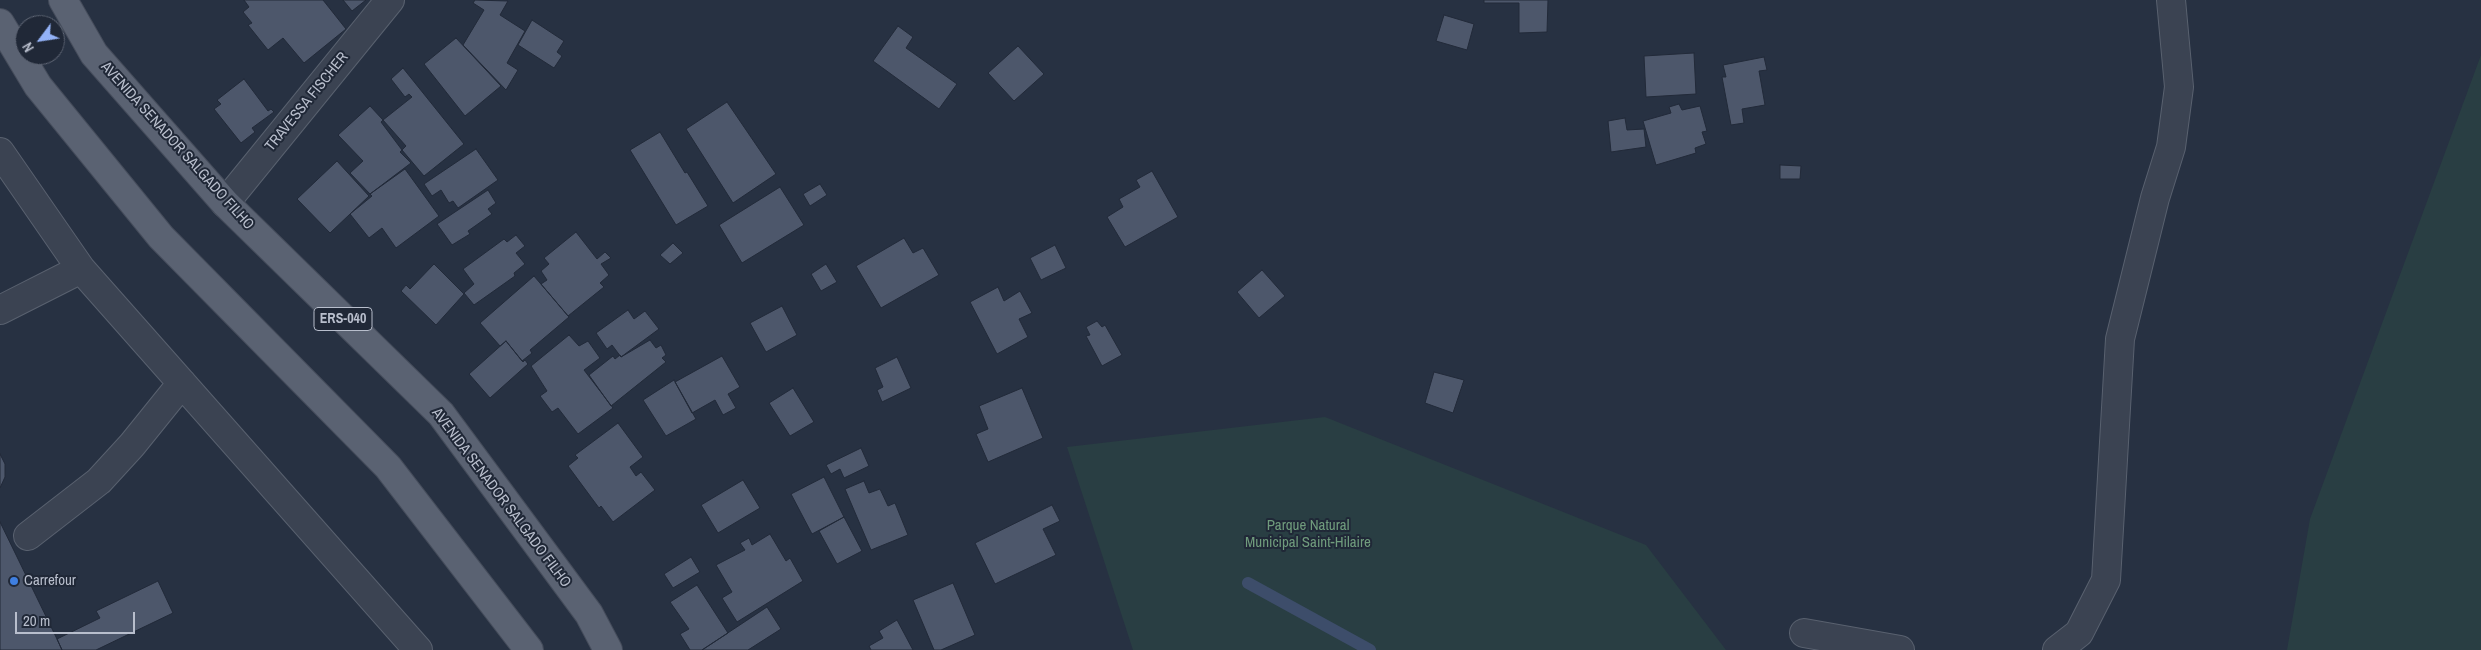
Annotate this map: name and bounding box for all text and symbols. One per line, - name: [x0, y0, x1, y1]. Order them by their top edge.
- north arrow: [15, 15, 65, 65]
- text: N: [18, 39, 38, 55]
- street label: TRAVESSA FISCHER: [262, 49, 352, 155]
- street label: AVENIDA SENADOR SALGADO FILHO: [97, 58, 257, 234]
- road number: ERS-040: [314, 308, 372, 330]
- street label: AVENIDA SENADOR SALGADO FILHO: [428, 405, 574, 591]
- park label: Parque Natural Municipal Saint-Hilaire: [1245, 517, 1371, 552]
- place label: Carrefour: [24, 572, 76, 590]
- marker: Carrefour: [8, 575, 20, 587]
- scale bar: [18, 602, 138, 634]
- text: 20 m: [23, 610, 50, 631]

